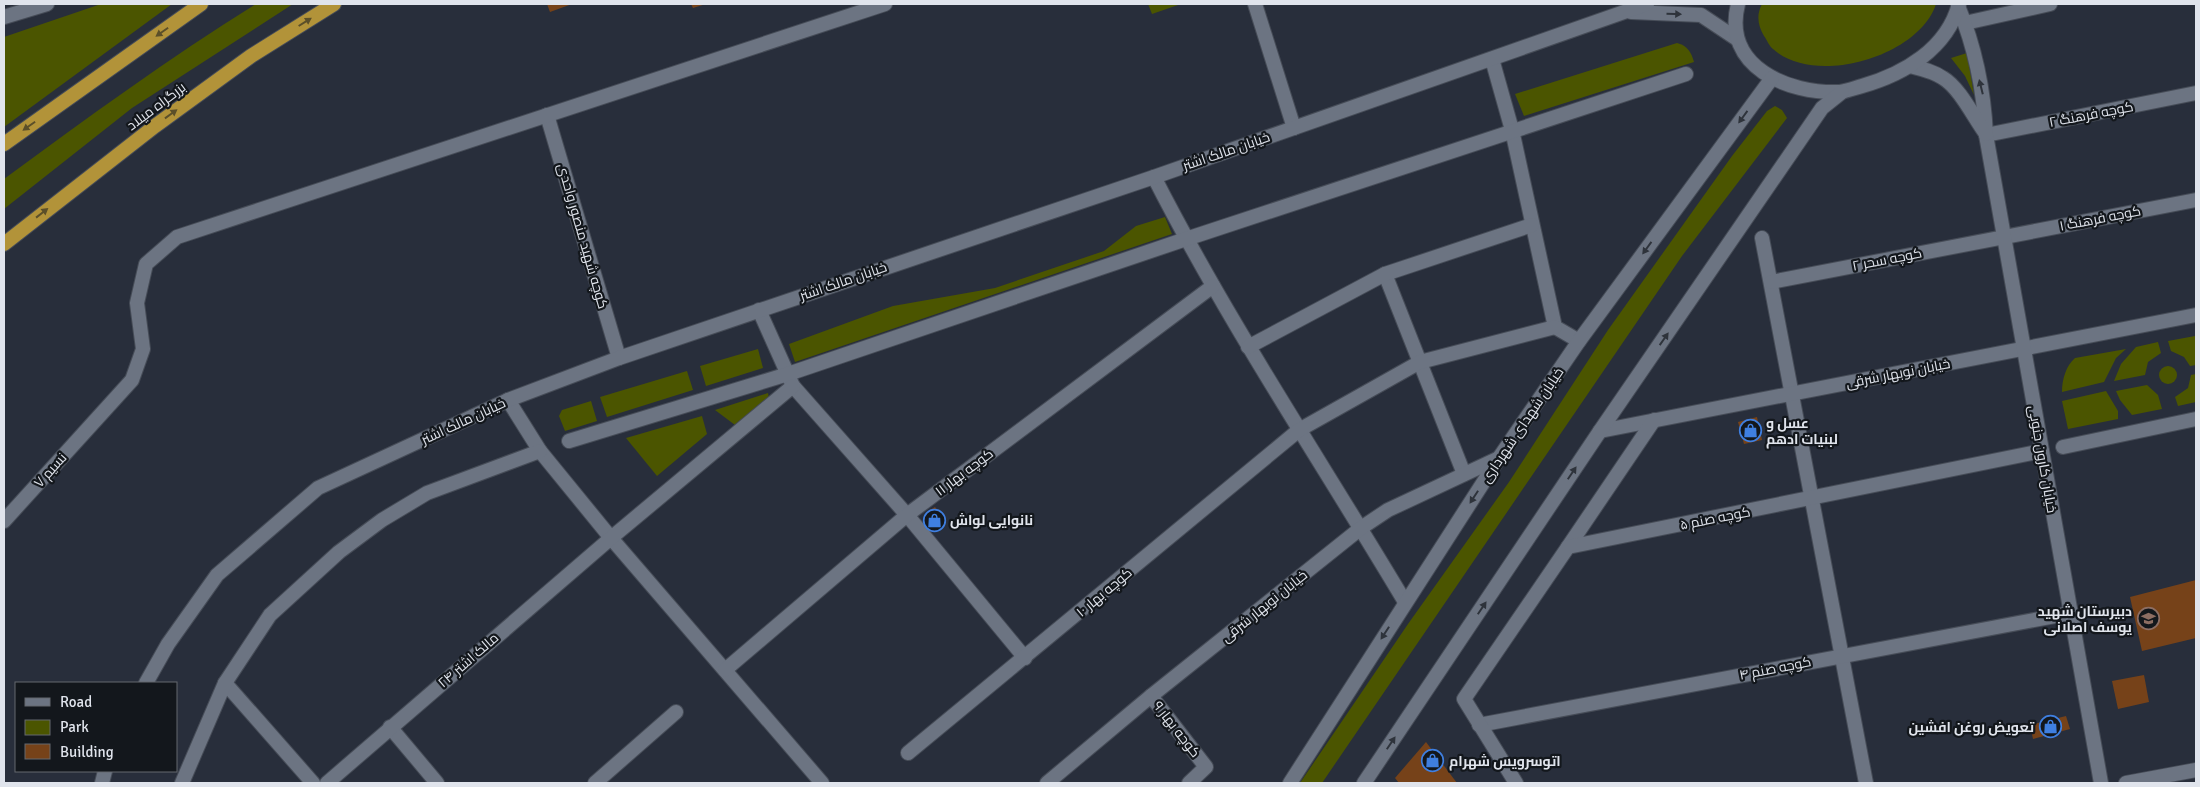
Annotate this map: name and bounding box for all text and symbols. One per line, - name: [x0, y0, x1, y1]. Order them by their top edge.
- one-way arrow: [1666, 10, 1682, 18]
- one-way arrow: [298, 18, 311, 27]
- one-way arrow: [155, 27, 169, 37]
- street label: بزرگراه میلاد: [123, 79, 189, 134]
- one-way arrow: [1977, 79, 1985, 94]
- street label: کوچه فرهنگ ۲: [2047, 98, 2135, 132]
- one-way arrow: [164, 109, 177, 120]
- one-way arrow: [1738, 110, 1748, 124]
- one-way arrow: [22, 121, 36, 131]
- street label: خیابان مالک اشتر: [1179, 129, 1272, 175]
- street label: کوچه شهید منصور واحدی: [553, 162, 611, 311]
- street label: کوچه فرهنگ ۱: [2058, 202, 2142, 236]
- one-way arrow: [35, 208, 48, 219]
- one-way arrow: [1642, 241, 1652, 255]
- street label: کوچه سحر ۲: [1851, 244, 1924, 276]
- street label: خیابان مالک اشتر: [796, 259, 889, 305]
- one-way arrow: [1659, 332, 1669, 345]
- street label: خیابان نوبهار شرقی: [1845, 355, 1952, 392]
- street label: خیابان شهدای شهرداری: [1477, 364, 1567, 486]
- street label: خیابان مالک اشتر: [417, 394, 508, 449]
- street label: خیابان کارون جنوبی: [2025, 404, 2060, 514]
- place label: عسل و لبنیات ادهم: [1766, 415, 1838, 449]
- shop icon: عسل و لبنیات ادهم: [1738, 419, 1762, 443]
- street label: کوچه بهار ۱۱: [932, 445, 997, 501]
- street label: نسیم ۷: [30, 449, 71, 492]
- one-way arrow: [1567, 466, 1577, 480]
- one-way arrow: [1469, 490, 1479, 503]
- street label: کوچه صنم ۵: [1678, 503, 1752, 535]
- shop icon: نانوایی لواش: [922, 508, 946, 532]
- place label: نانوایی لواش: [950, 512, 1033, 529]
- street label: کوچه بهار ۱۰: [1073, 564, 1136, 621]
- street label: خیابان نوبهار شرقی: [1218, 567, 1311, 646]
- one-way arrow: [1477, 601, 1487, 615]
- place label: دبیرستان شهید یوسف اصلانی: [2038, 603, 2132, 636]
- school or university icon: دبیرستان شهید یوسف اصلانی: [2136, 607, 2160, 631]
- one-way arrow: [1381, 626, 1390, 640]
- street label: مالک اشتر ۲۴: [434, 629, 502, 691]
- street label: کوچه صنم ۴: [1738, 653, 1813, 685]
- legend: [15, 682, 178, 772]
- text: Road: [60, 693, 92, 711]
- street label: کوچه بهار ۹: [1149, 698, 1204, 762]
- shop icon: تعویض روغن افشین: [2038, 715, 2062, 739]
- text: Park: [60, 718, 89, 736]
- place label: تعویض روغن افشین: [1908, 719, 2035, 736]
- one-way arrow: [1386, 736, 1396, 750]
- text: Building: [60, 743, 114, 761]
- shop icon: اتوسرویس شهرام: [1421, 749, 1445, 773]
- place label: اتوسرویس شهرام: [1449, 753, 1561, 771]

